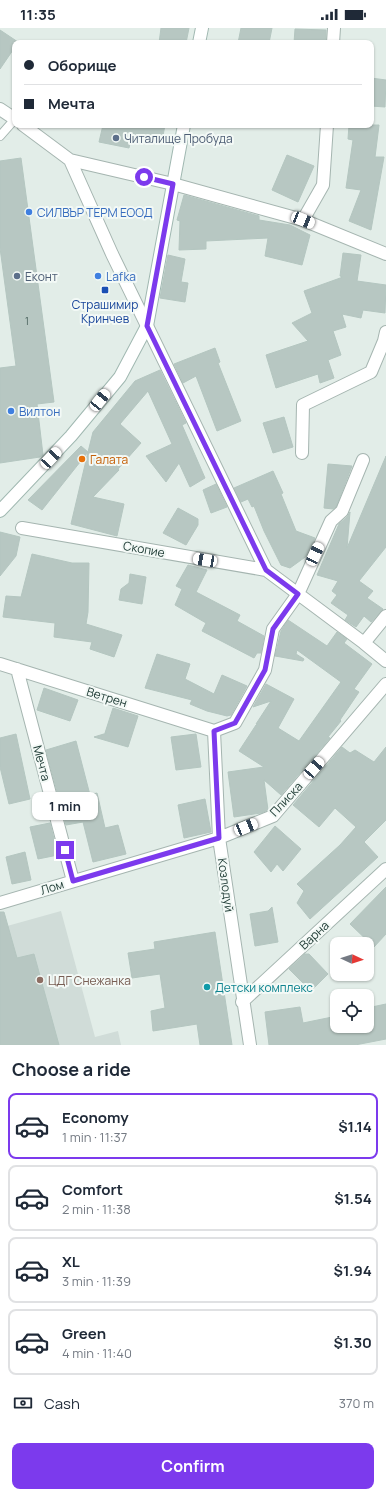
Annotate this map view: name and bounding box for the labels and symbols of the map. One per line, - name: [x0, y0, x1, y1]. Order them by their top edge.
- place label: Читалище Пробуда: [124, 130, 233, 147]
- marker: Читалище Пробуда: [111, 133, 121, 143]
- route start: [135, 168, 153, 186]
- place label: СИЛВЪР ТЕРМ ЕООД: [37, 204, 153, 221]
- marker: СИЛВЪР ТЕРМ ЕООД: [24, 207, 34, 217]
- car: [290, 210, 316, 230]
- place label: Еконт: [25, 268, 58, 285]
- place label: Lafka: [106, 268, 136, 285]
- marker: Еконт: [12, 271, 22, 281]
- marker: Lafka: [93, 271, 103, 281]
- marker: Страшимир Кринчев: [100, 285, 110, 295]
- place label: Страшимир Кринчев: [72, 296, 138, 327]
- house number: 1: [25, 314, 29, 328]
- car: [88, 387, 112, 413]
- place label: Вилтон: [19, 403, 60, 420]
- marker: Вилтон: [6, 406, 16, 416]
- car: [38, 445, 64, 471]
- place label: Галата: [90, 451, 128, 468]
- marker: Галата: [77, 454, 87, 464]
- street label: Скопие: [122, 537, 166, 561]
- car: [304, 541, 326, 567]
- car: [192, 552, 218, 568]
- street label: Ветрен: [85, 683, 129, 711]
- street label: Мечта: [29, 743, 55, 783]
- car: [302, 755, 326, 781]
- street label: Плиска: [266, 778, 306, 820]
- callout: 1 min: [32, 792, 98, 820]
- car: [233, 817, 259, 837]
- route end: [56, 841, 74, 859]
- street label: Козлодуй: [214, 857, 238, 913]
- street label: Лом: [38, 875, 66, 899]
- street label: Варна: [295, 917, 333, 953]
- north arrow: [330, 937, 374, 981]
- place label: ЦДГ Снежанка: [48, 972, 131, 989]
- marker: ЦДГ Снежанка: [35, 975, 45, 985]
- place label: Детски комплекс: [215, 979, 313, 996]
- marker: Детски комплекс: [202, 982, 212, 992]

